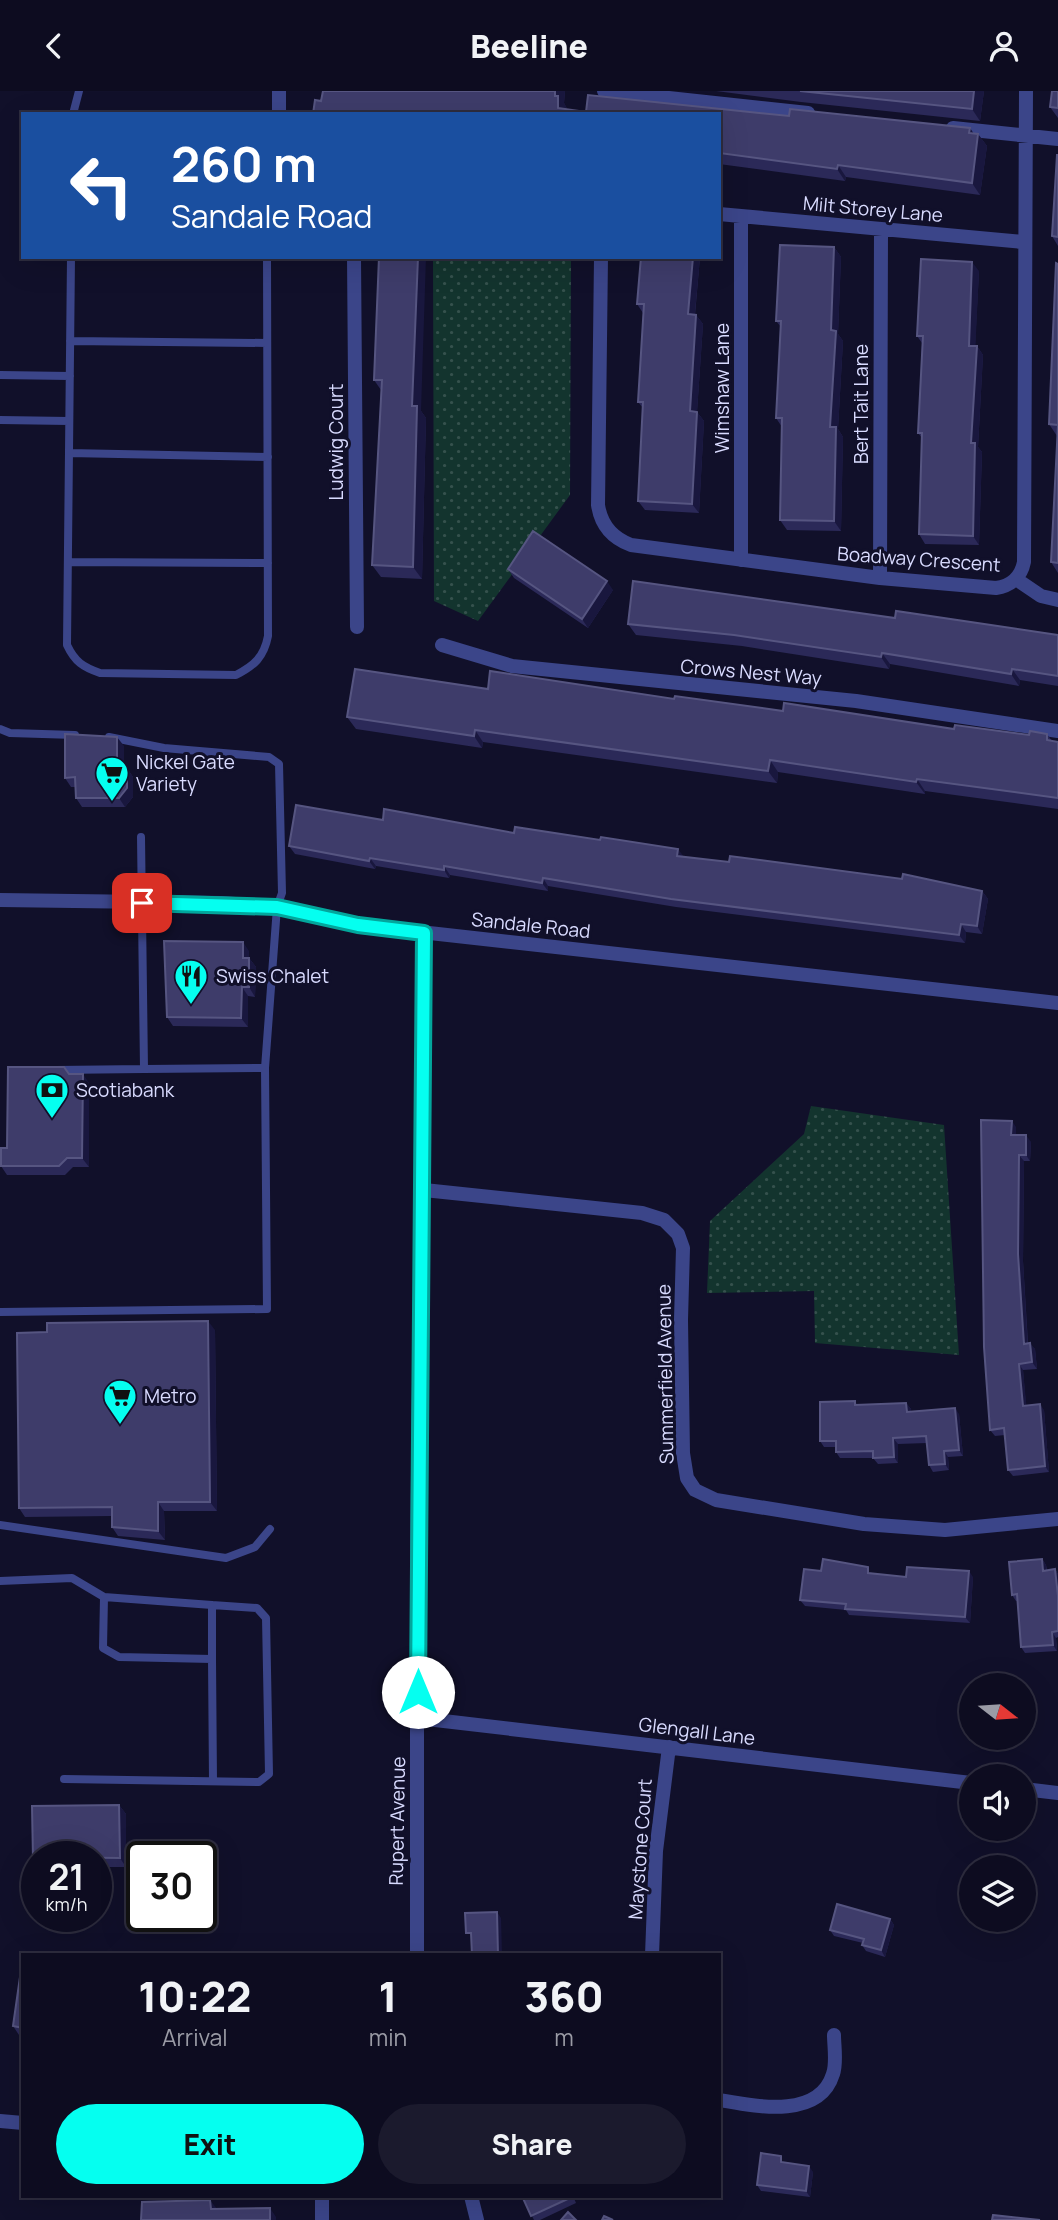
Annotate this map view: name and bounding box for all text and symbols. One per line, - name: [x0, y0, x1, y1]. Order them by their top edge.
- text: Beeline: [470, 24, 588, 68]
- icon: back: [35, 27, 73, 65]
- icon: person: [985, 27, 1023, 65]
- text: 260 m: [171, 130, 317, 197]
- icon: left: [56, 140, 147, 231]
- street label: Milt Storey Lane: [802, 190, 944, 228]
- text: Sandale Road: [171, 194, 373, 238]
- street label: Wimshaw Lane: [709, 323, 735, 453]
- street label: Bert Tait Lane: [848, 344, 874, 464]
- street label: Ludwig Court: [323, 384, 349, 500]
- street label: Boadway Crescent: [836, 540, 1002, 578]
- street label: Crows Nest Way: [679, 653, 823, 691]
- place label: Nickel Gate Variety: [136, 749, 235, 797]
- supermarket icon: Nickel Gate Variety: [93, 754, 131, 803]
- pin: [112, 873, 172, 933]
- icon: arrive: [123, 884, 161, 922]
- street label: Sandale Road: [470, 906, 592, 944]
- restaurant icon: Swiss Chalet: [172, 957, 210, 1006]
- place label: Swiss Chalet: [216, 963, 329, 989]
- bank icon: Scotiabank: [33, 1071, 71, 1120]
- place label: Scotiabank: [76, 1077, 175, 1103]
- street label: Summerfield Avenue: [650, 1284, 680, 1464]
- supermarket icon: Metro: [101, 1377, 139, 1426]
- place label: Metro: [144, 1383, 197, 1409]
- position arrow: [381, 1655, 455, 1729]
- north arrow: [959, 1673, 1036, 1750]
- map controls: [959, 1673, 1036, 1932]
- street label: Glengall Lane: [637, 1711, 757, 1751]
- street label: Rupert Avenue: [383, 1756, 411, 1886]
- button: sound: [959, 1764, 1036, 1841]
- street label: Maystone Court: [622, 1778, 658, 1920]
- speed limit sign: 30: [126, 1841, 217, 1932]
- text: 21: [48, 1853, 85, 1901]
- button: layers: [959, 1855, 1036, 1932]
- text: km/h: [46, 1892, 87, 1916]
- text: 10:22: [138, 1967, 251, 2025]
- text: 1: [378, 1967, 397, 2025]
- text: 360: [524, 1967, 604, 2025]
- text: Arrival: [162, 2021, 228, 2053]
- text: min: [369, 2021, 407, 2053]
- text: m: [554, 2021, 574, 2053]
- button: Exit: [56, 2104, 364, 2184]
- button: Share: [378, 2104, 686, 2184]

